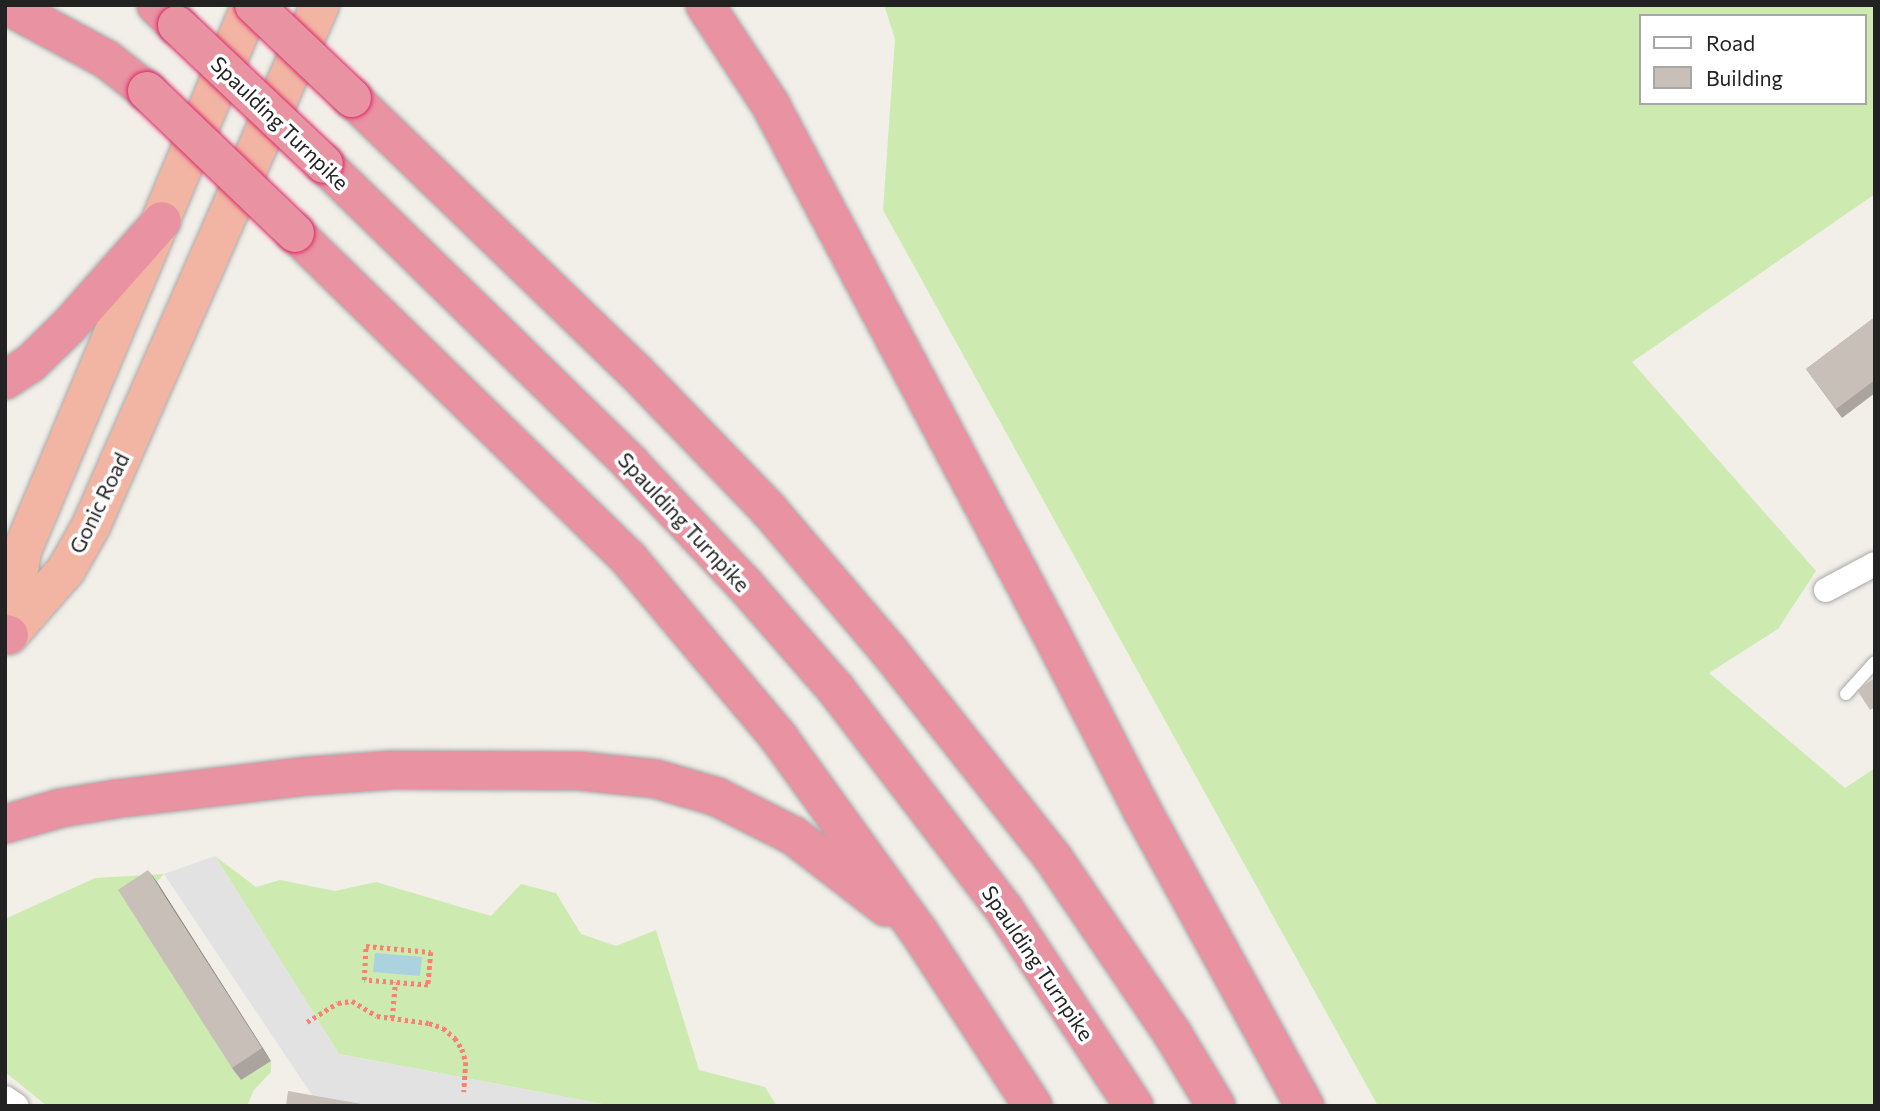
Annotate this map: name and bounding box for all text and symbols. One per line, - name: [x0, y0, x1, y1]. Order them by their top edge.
- legend: [1638, 14, 1866, 105]
- text: Road: [1706, 30, 1755, 55]
- street label: Spaulding Turnpike: [206, 51, 354, 195]
- text: Building: [1706, 65, 1783, 90]
- street label: Spaulding Turnpike: [613, 447, 755, 597]
- street label: Gonic Road: [64, 449, 134, 557]
- street label: Spaulding Turnpike: [977, 881, 1099, 1045]

